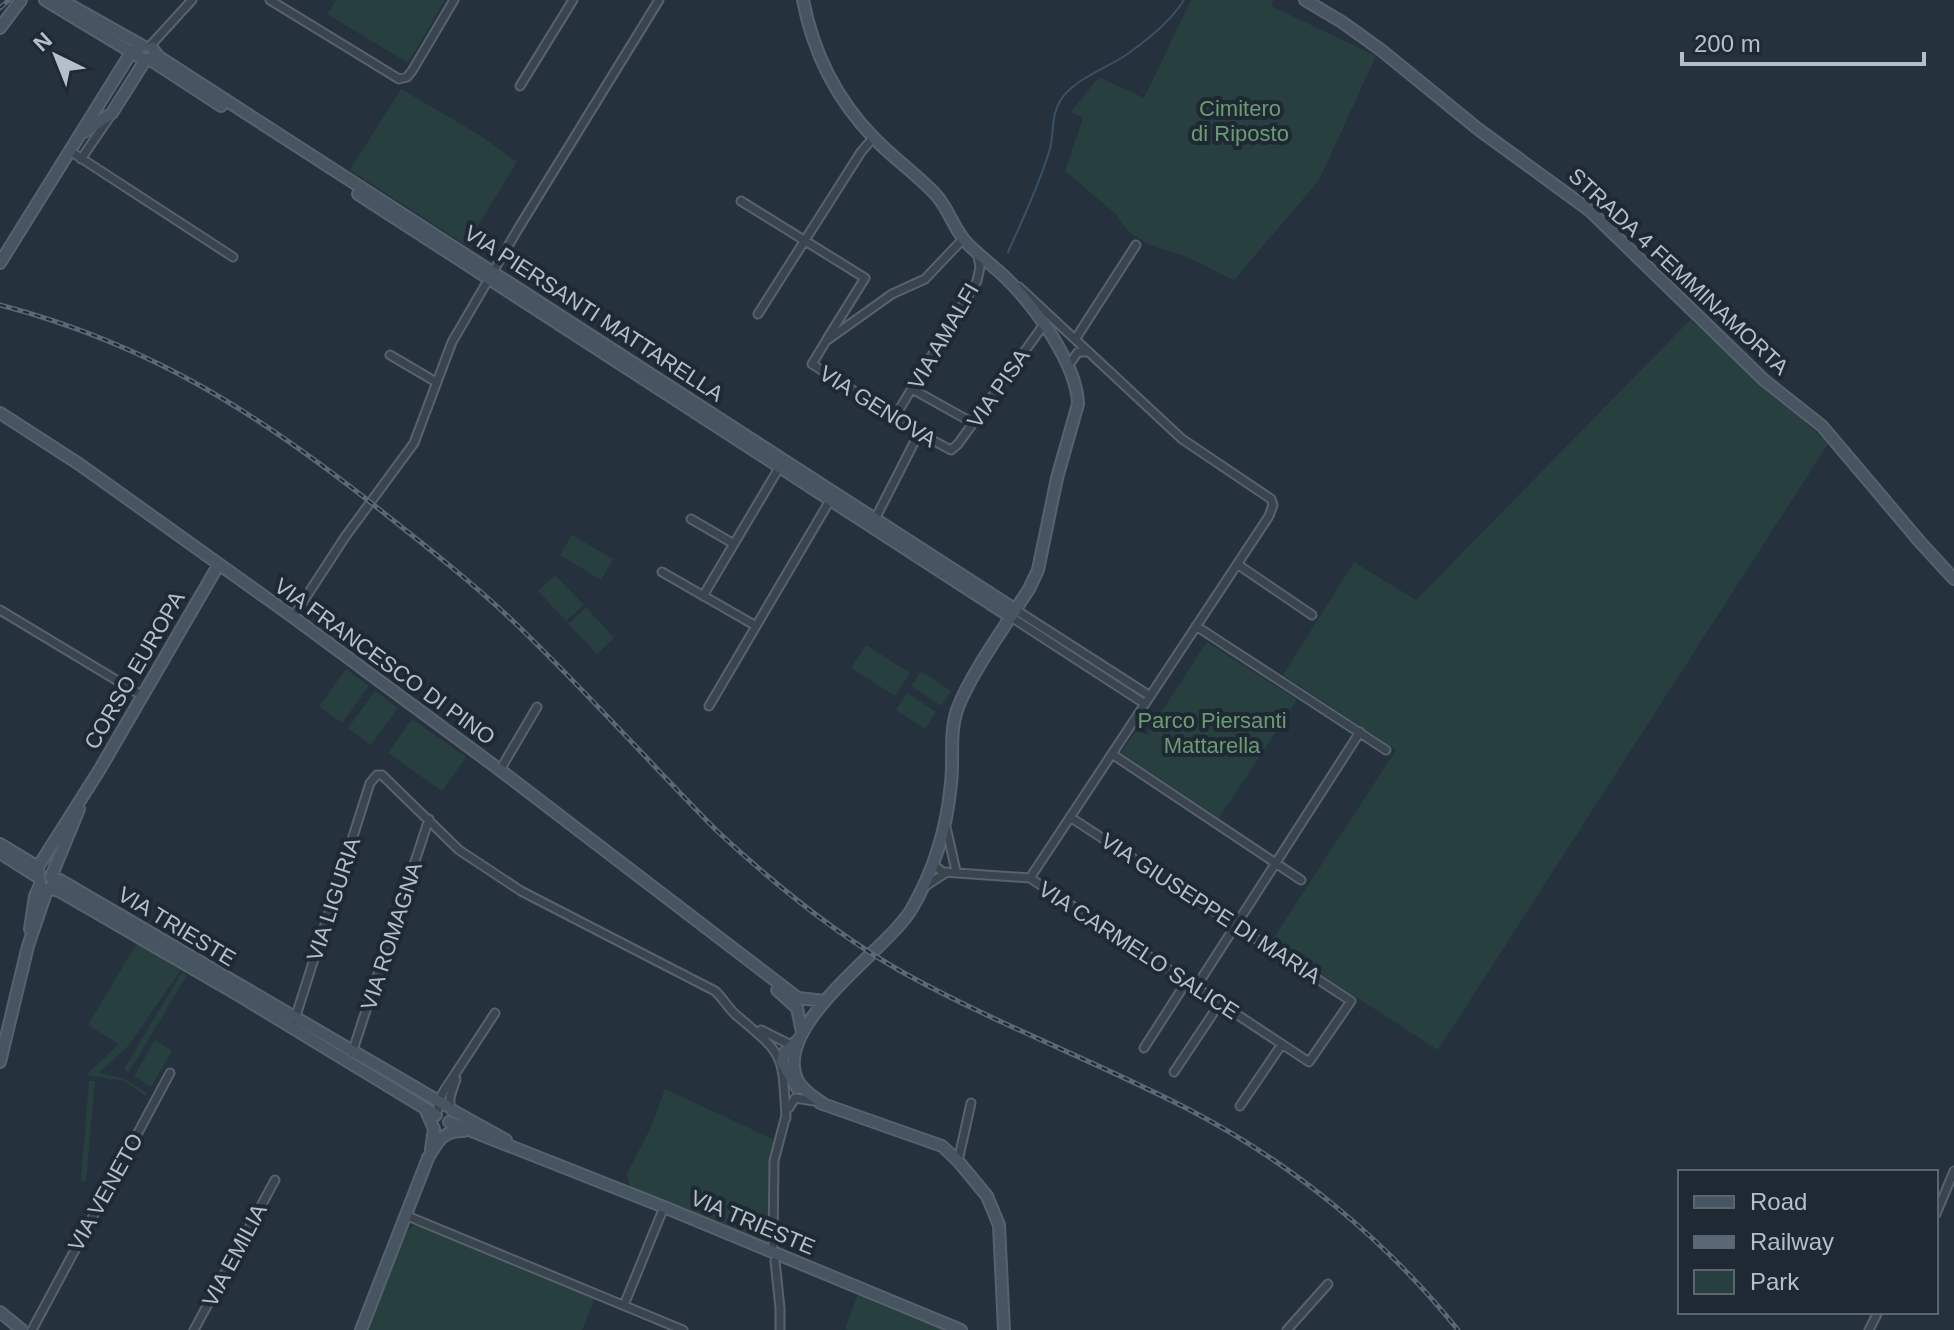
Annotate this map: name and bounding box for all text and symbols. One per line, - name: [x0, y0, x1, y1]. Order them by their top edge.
- north arrow: [16, 16, 96, 96]
- scale bar: [1682, 16, 1924, 66]
- text: N: [28, 27, 57, 56]
- text: 200 m: [1694, 30, 1761, 57]
- park label: Cimitero di Riposto: [1191, 96, 1289, 146]
- street label: STRADA 4 FEMMINAMORTA: [1564, 163, 1794, 380]
- street label: VIA PIERSANTI MATTARELLA: [460, 220, 728, 407]
- street label: VIA AMALFI: [903, 279, 984, 394]
- street label: VIA PISA: [962, 344, 1035, 433]
- street label: VIA GENOVA: [815, 361, 941, 452]
- street label: VIA FRANCESCO DI PINO: [270, 573, 500, 750]
- street label: CORSO EUROPA: [79, 587, 190, 754]
- park label: Parco Piersanti Mattarella: [1137, 708, 1287, 758]
- street label: VIA GIUSEPPE DI MARIA: [1096, 828, 1325, 989]
- street label: VIA LIGURIA: [302, 834, 365, 964]
- street label: VIA ROMAGNA: [356, 859, 427, 1013]
- street label: VIA CARMELO SALICE: [1034, 876, 1243, 1024]
- street label: VIA TRIESTE: [113, 882, 240, 971]
- street label: VIA VENETO: [63, 1129, 148, 1255]
- legend: [1678, 1170, 1938, 1314]
- street label: VIA TRIESTE: [687, 1185, 819, 1260]
- text: Road: [1750, 1188, 1807, 1215]
- street label: VIA EMILIA: [197, 1199, 272, 1311]
- text: Railway: [1750, 1228, 1834, 1255]
- text: Park: [1750, 1268, 1800, 1295]

